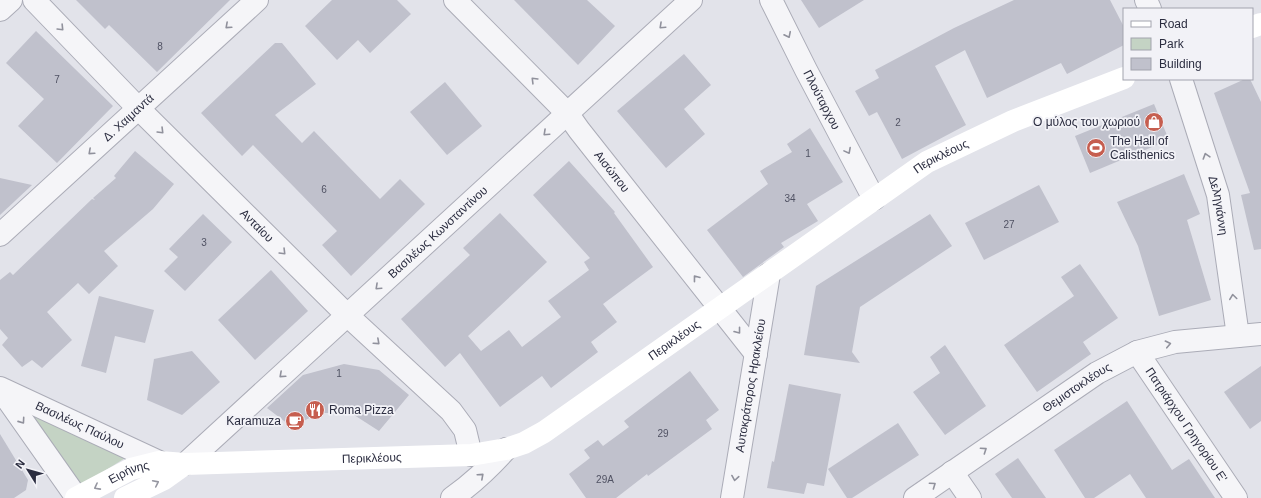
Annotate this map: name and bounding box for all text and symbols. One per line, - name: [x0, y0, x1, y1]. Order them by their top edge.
- legend: [1123, 8, 1253, 80]
- text: Road: [1159, 17, 1188, 31]
- one-way arrow: [225, 22, 233, 29]
- one-way arrow: [659, 22, 667, 29]
- one-way arrow: [56, 23, 64, 31]
- one-way arrow: [783, 31, 791, 38]
- text: Park: [1159, 37, 1185, 51]
- house number: 8: [157, 41, 163, 52]
- text: Building: [1159, 57, 1202, 71]
- street label: Πλούταρχου: [800, 68, 843, 132]
- house number: 7: [54, 74, 60, 85]
- one-way arrow: [531, 77, 539, 85]
- street label: Δ. Χαιμαντά: [100, 91, 157, 144]
- shop icon: Ο μύλος του χωριού: [1143, 111, 1165, 133]
- place label: Ο μύλος του χωριού: [1033, 115, 1140, 129]
- house number: 2: [895, 117, 901, 128]
- one-way arrow: [156, 126, 164, 134]
- one-way arrow: [543, 129, 551, 136]
- place label: The Hall of Calisthenics: [1110, 134, 1175, 162]
- street label: Περικλέους: [911, 136, 971, 176]
- sports icon: The Hall of Calisthenics: [1085, 137, 1107, 159]
- one-way arrow: [843, 146, 851, 154]
- one-way arrow: [88, 147, 95, 154]
- street label: Αισώπου: [591, 148, 632, 195]
- house number: 1: [805, 148, 811, 159]
- one-way arrow: [1202, 153, 1211, 160]
- street label: Δεληγιάννη: [1205, 174, 1231, 236]
- street label: Βασιλέως Κωνσταντίνου: [385, 183, 490, 281]
- house number: 6: [321, 184, 327, 195]
- house number: 34: [784, 193, 796, 204]
- street label: Ανταίου: [237, 206, 276, 245]
- house number: 27: [1003, 219, 1015, 230]
- house number: 3: [201, 237, 207, 248]
- one-way arrow: [278, 247, 286, 255]
- one-way arrow: [694, 275, 701, 282]
- one-way arrow: [375, 283, 383, 290]
- one-way arrow: [1229, 294, 1238, 300]
- street label: Περικλέους: [646, 317, 703, 363]
- street label: Αυτοκράτορος Ηρακλείου: [733, 318, 769, 453]
- one-way arrow: [733, 327, 740, 334]
- one-way arrow: [372, 338, 380, 345]
- one-way arrow: [1165, 340, 1171, 348]
- street label: Θεμιστοκλέους: [1040, 360, 1114, 415]
- street label: Πατριάρχου Γρηγορίου Ε': [1143, 365, 1230, 485]
- house number: 1: [336, 368, 342, 379]
- one-way arrow: [279, 371, 287, 378]
- street label: Βασιλέως Παύλου: [33, 398, 126, 452]
- restaurant icon: Roma Pizza: [304, 399, 326, 421]
- place label: Roma Pizza: [329, 403, 394, 417]
- cafe icon: Karamuza: [284, 410, 306, 432]
- place label: Karamuza: [226, 414, 281, 428]
- one-way arrow: [17, 416, 24, 423]
- house number: 29: [657, 428, 669, 439]
- one-way arrow: [980, 448, 987, 455]
- north arrow: [8, 450, 48, 490]
- street label: Περικλέους: [342, 450, 402, 466]
- text: N: [13, 457, 27, 471]
- street label: Ειρήνης: [106, 458, 151, 487]
- one-way arrow: [476, 473, 484, 480]
- house number: 29Α: [596, 474, 614, 485]
- one-way arrow: [731, 475, 740, 481]
- one-way arrow: [151, 480, 159, 488]
- one-way arrow: [94, 482, 101, 490]
- one-way arrow: [929, 483, 936, 490]

